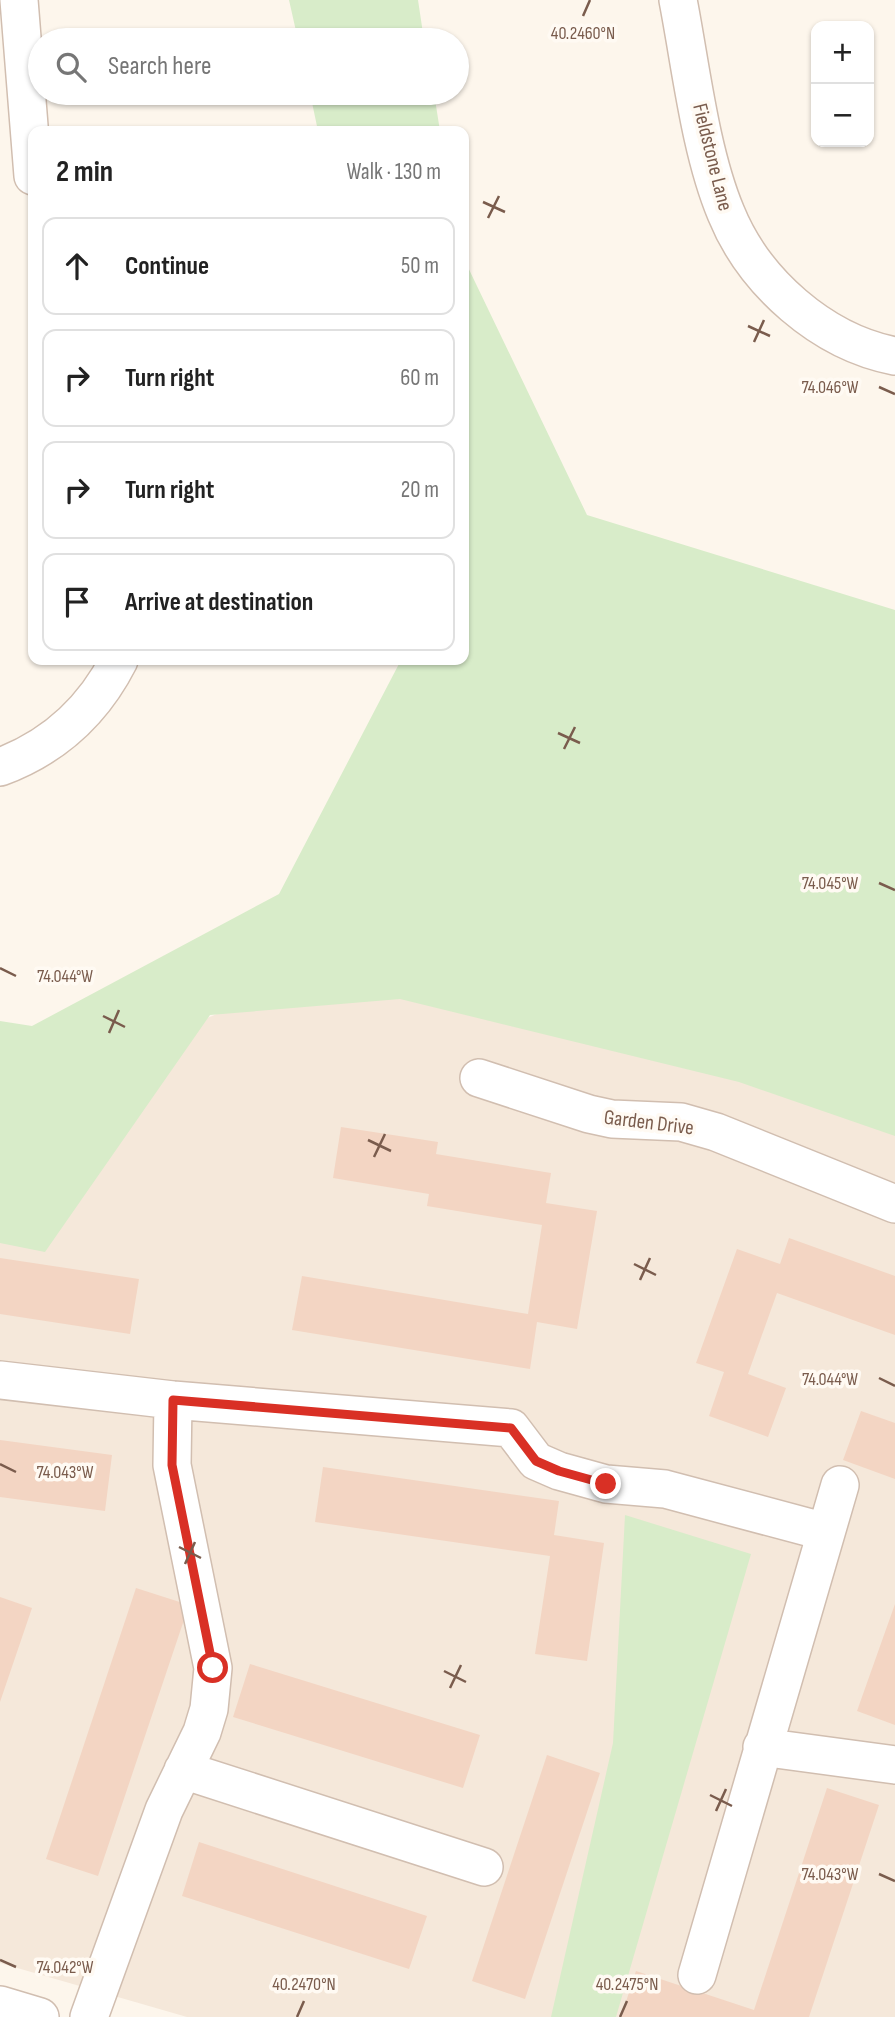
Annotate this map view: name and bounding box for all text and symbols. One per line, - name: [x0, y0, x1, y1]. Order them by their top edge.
- map controls: [811, 21, 874, 147]
- button: +: [811, 21, 874, 84]
- text: 40.2460°N: [551, 23, 615, 44]
- search box: [28, 28, 469, 105]
- icon: search: [52, 48, 90, 86]
- text: Search here: [108, 51, 211, 82]
- button: −: [811, 84, 874, 147]
- street label: Fieldstone Lane: [687, 101, 738, 213]
- text: 2 min: [56, 154, 113, 190]
- text: Walk · 130 m: [346, 158, 441, 186]
- icon: ahead: [58, 247, 96, 285]
- text: Continue: [125, 251, 209, 282]
- text: 50 m: [401, 252, 439, 280]
- icon: right: [58, 359, 96, 397]
- text: Turn right: [125, 363, 214, 394]
- text: 60 m: [400, 364, 439, 392]
- text: 74.046°W: [801, 377, 859, 398]
- icon: right: [58, 471, 96, 509]
- text: Turn right: [125, 475, 214, 506]
- text: 20 m: [401, 476, 439, 504]
- icon: arrive: [58, 583, 96, 621]
- text: Arrive at destination: [125, 587, 313, 618]
- text: 74.045°W: [802, 873, 859, 894]
- text: 74.044°W: [37, 966, 93, 987]
- street label: Garden Drive: [603, 1105, 695, 1140]
- text: 74.044°W: [802, 1369, 858, 1390]
- text: 74.043°W: [37, 1462, 94, 1483]
- route end: [590, 1468, 621, 1499]
- route start: [197, 1652, 228, 1683]
- text: 74.043°W: [802, 1864, 859, 1885]
- text: 74.042°W: [37, 1957, 94, 1978]
- text: 40.2470°N: [272, 1974, 336, 1995]
- text: 40.2475°N: [596, 1974, 658, 1995]

